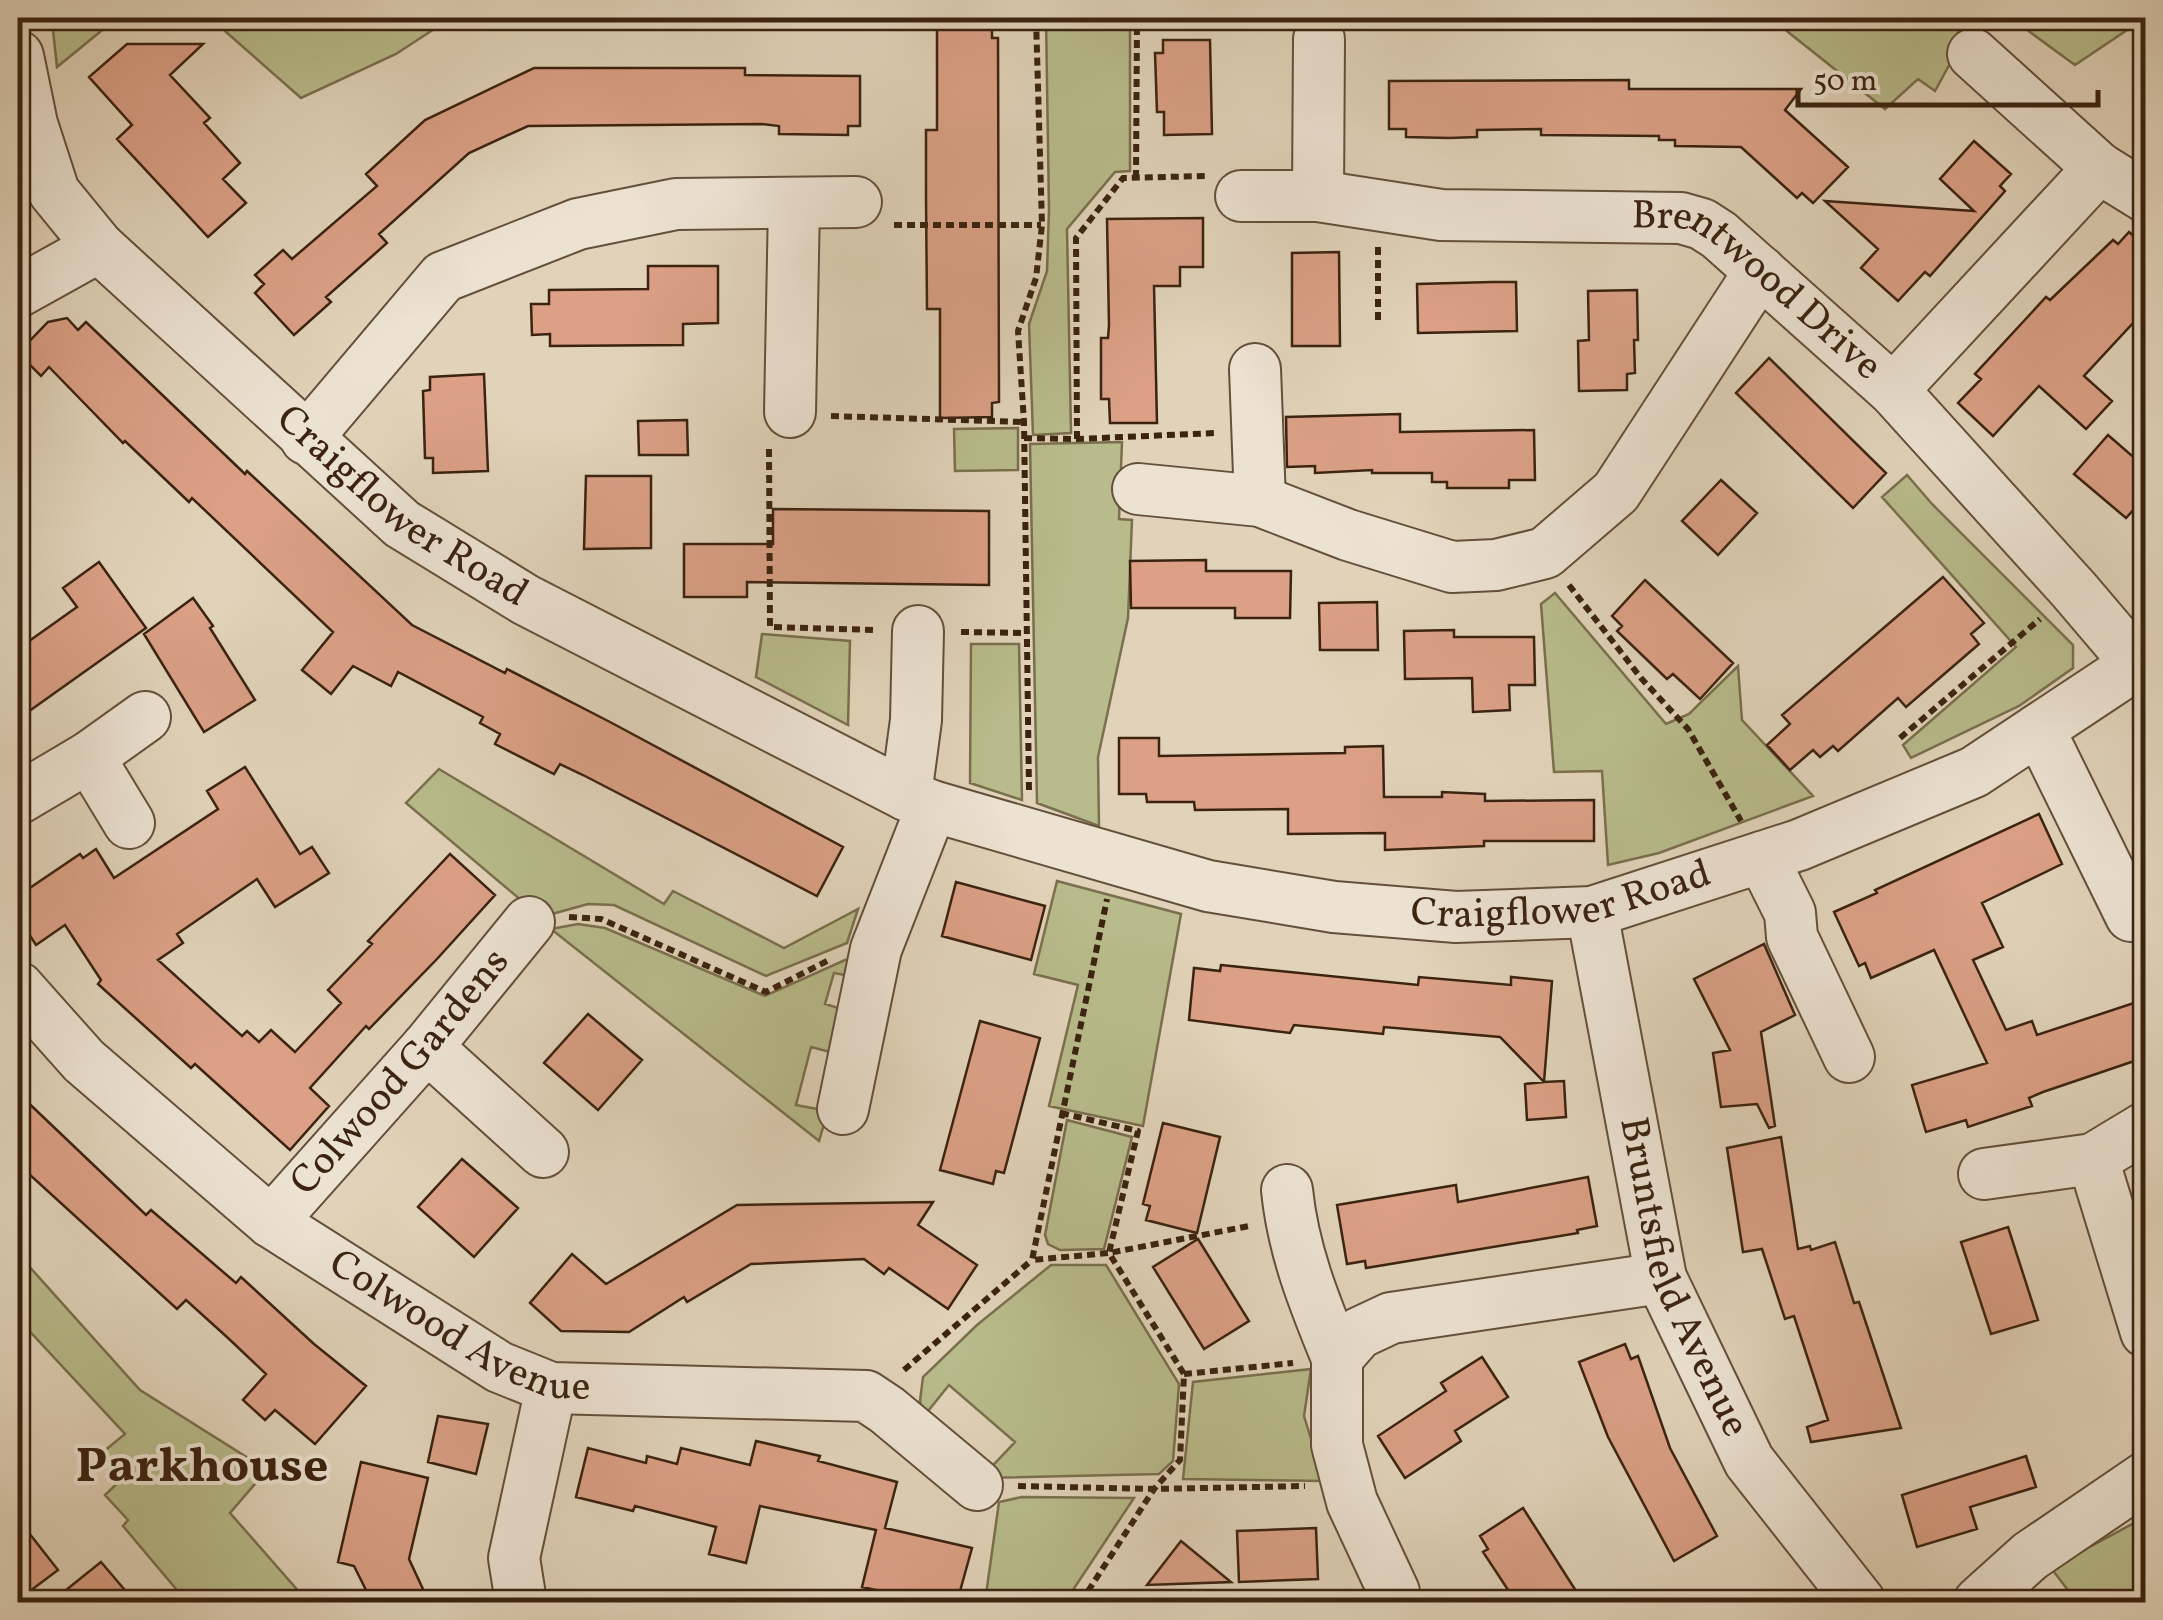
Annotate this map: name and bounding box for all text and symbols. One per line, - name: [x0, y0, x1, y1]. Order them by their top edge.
- scale bar: [1798, 45, 2098, 107]
- text: 50 m: [1813, 61, 1877, 103]
- street label: Brentwood Drive: [1631, 189, 1893, 395]
- street label: Craigflower Road: [263, 393, 538, 622]
- street label: Craigflower Road: [1408, 847, 1719, 945]
- street label: Colwood Gardens: [278, 937, 524, 1209]
- street label: Bruntsfield Avenue: [1603, 1113, 1762, 1447]
- street label: Colwood Avenue: [317, 1237, 591, 1417]
- district label: Parkhouse: [76, 1433, 328, 1503]

